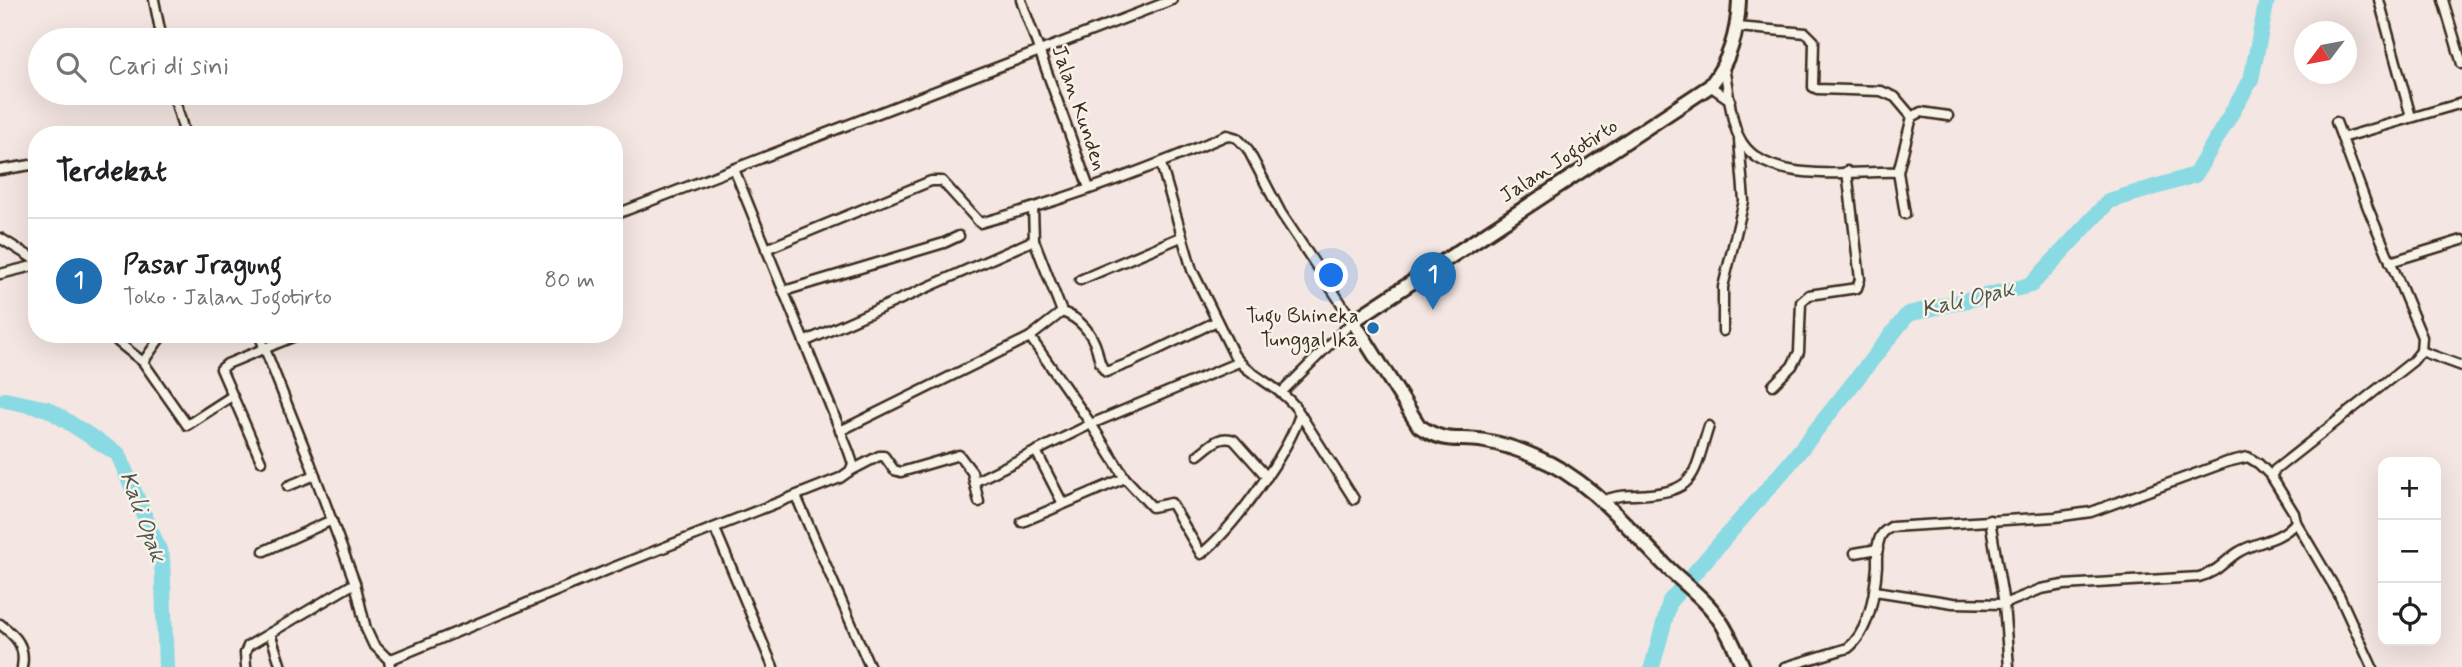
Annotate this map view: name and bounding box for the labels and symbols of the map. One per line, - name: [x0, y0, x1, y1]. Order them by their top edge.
- north arrow: [2294, 21, 2357, 84]
- street label: Jalan Kunden: [1044, 42, 1114, 174]
- street label: Jalan Jogotirto: [1494, 112, 1625, 211]
- pin: 1: [1410, 252, 1456, 310]
- your location: [1314, 258, 1348, 292]
- water label: Kali Opak: [1919, 275, 2018, 325]
- place label: Tugu Bhineka Tunggal Ika: [1246, 302, 1359, 355]
- marker: Tugu Bhineka Tunggal Ika: [1365, 320, 1381, 336]
- water label: Kali Opak: [112, 467, 173, 568]

